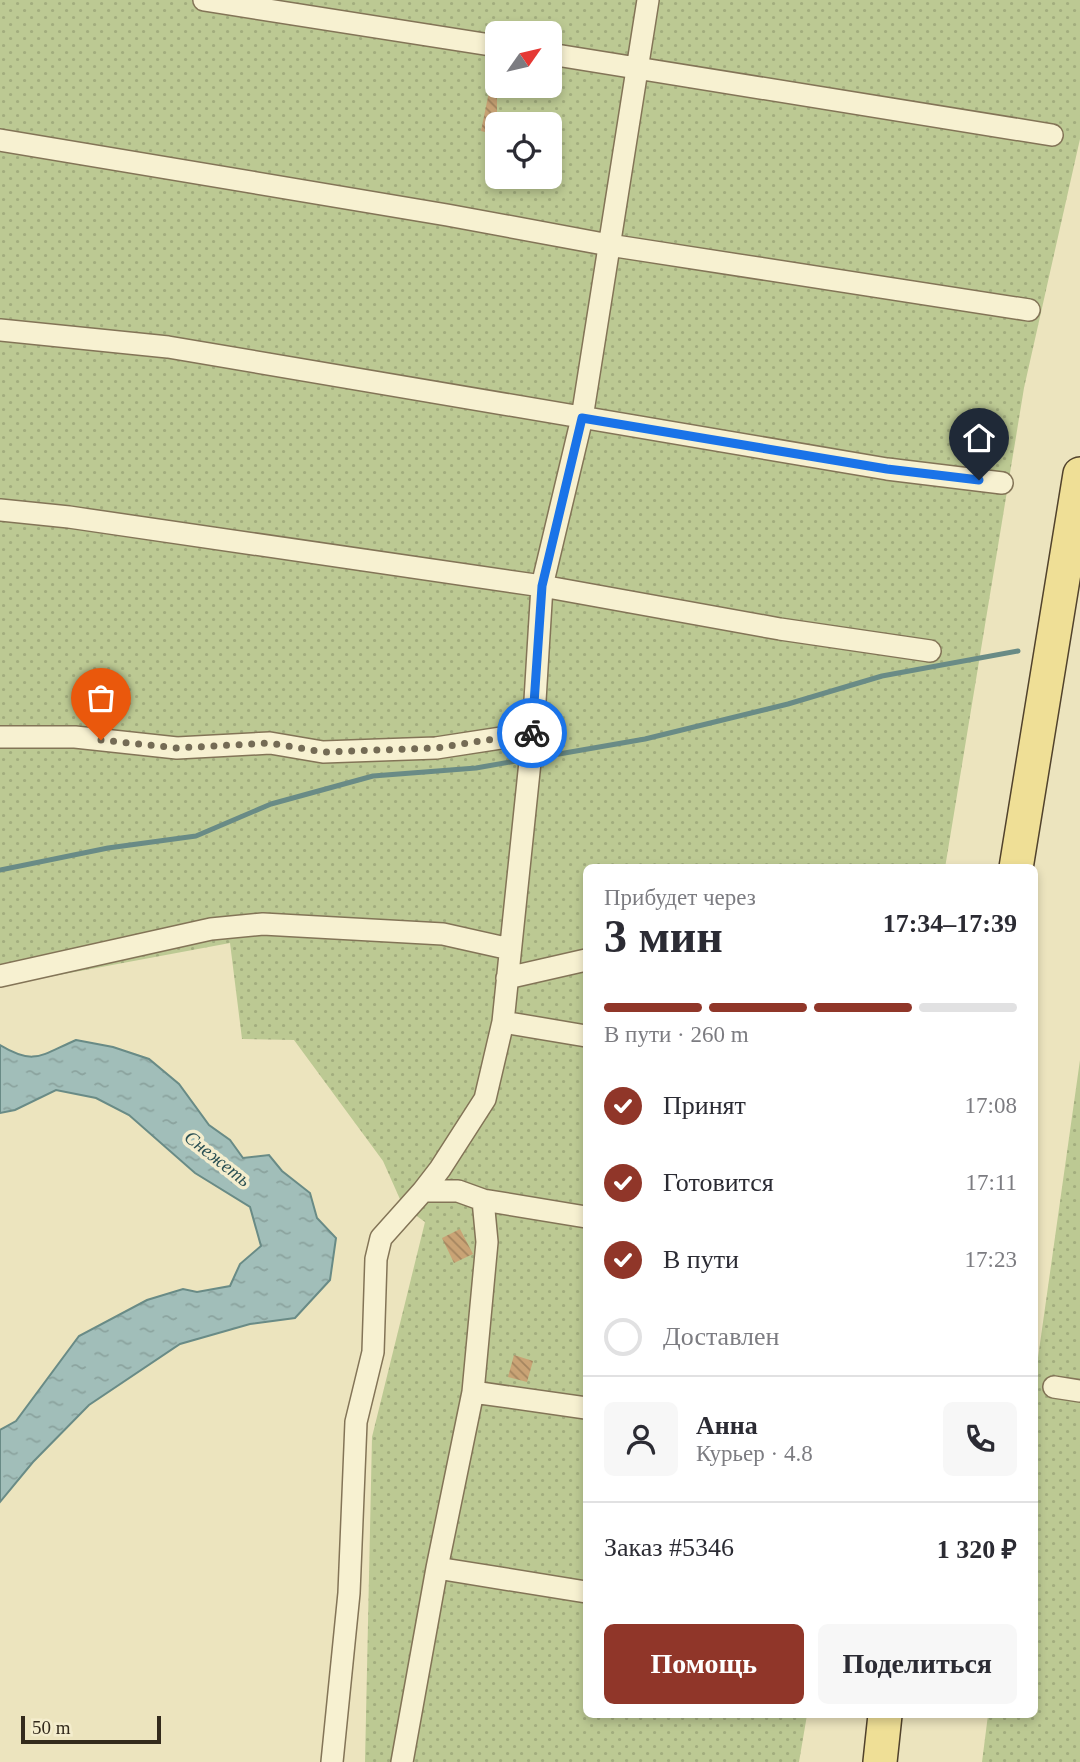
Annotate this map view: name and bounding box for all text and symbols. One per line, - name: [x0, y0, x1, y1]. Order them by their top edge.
- north arrow: [485, 21, 562, 98]
- map controls: [485, 21, 562, 189]
- button: locate: [485, 112, 562, 189]
- pin: [949, 408, 1009, 480]
- icon: home: [960, 419, 998, 457]
- pin: [71, 668, 131, 740]
- icon: bag: [82, 679, 120, 717]
- courier: [497, 698, 567, 768]
- icon: bike: [513, 714, 551, 752]
- text: Прибудет через: [604, 885, 756, 910]
- text: 17:34–17:39: [883, 909, 1017, 938]
- text: 3 мин: [604, 911, 723, 962]
- text: В пути · 260 m: [604, 1022, 749, 1047]
- icon: check: [604, 1087, 642, 1125]
- text: Принят: [663, 1091, 746, 1120]
- text: 17:08: [965, 1093, 1017, 1118]
- water label: Снежеть: [180, 1126, 255, 1191]
- icon: check: [604, 1164, 642, 1202]
- text: Готовится: [663, 1168, 774, 1197]
- text: 17:11: [965, 1170, 1017, 1195]
- icon: check: [604, 1241, 642, 1279]
- text: В пути: [663, 1245, 739, 1274]
- text: 17:23: [965, 1247, 1017, 1272]
- text: Доставлен: [663, 1322, 780, 1351]
- button: person: [604, 1402, 678, 1476]
- button: phone: [943, 1402, 1017, 1476]
- text: Анна: [696, 1411, 758, 1440]
- text: Курьер · 4.8: [696, 1441, 813, 1466]
- text: Заказ #5346: [604, 1533, 734, 1562]
- text: 1 320 ₽: [937, 1535, 1017, 1564]
- button: Помощь: [604, 1624, 804, 1704]
- button: Поделиться: [818, 1624, 1017, 1704]
- scale bar: [21, 1713, 161, 1745]
- text: 50 m: [32, 1717, 71, 1738]

